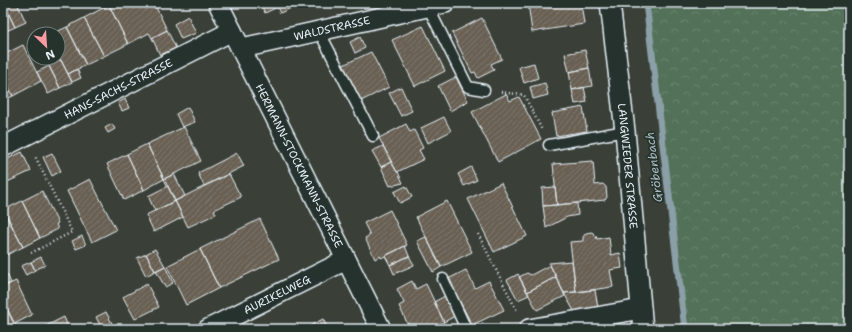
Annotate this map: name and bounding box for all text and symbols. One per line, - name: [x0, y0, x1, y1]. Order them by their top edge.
- street label: WALDSTRASSE: [292, 12, 372, 44]
- north arrow: [26, 26, 66, 66]
- text: N: [43, 46, 57, 63]
- street label: HANS-SACHS-STRASSE: [61, 55, 175, 122]
- street label: HERMANN-STOCKMANN-STRASSE: [252, 81, 347, 250]
- street label: LANGWIEDER STRASSE: [614, 102, 641, 230]
- water label: Gröbenbach: [642, 131, 666, 203]
- street label: AURIKELWEG: [241, 271, 314, 318]

